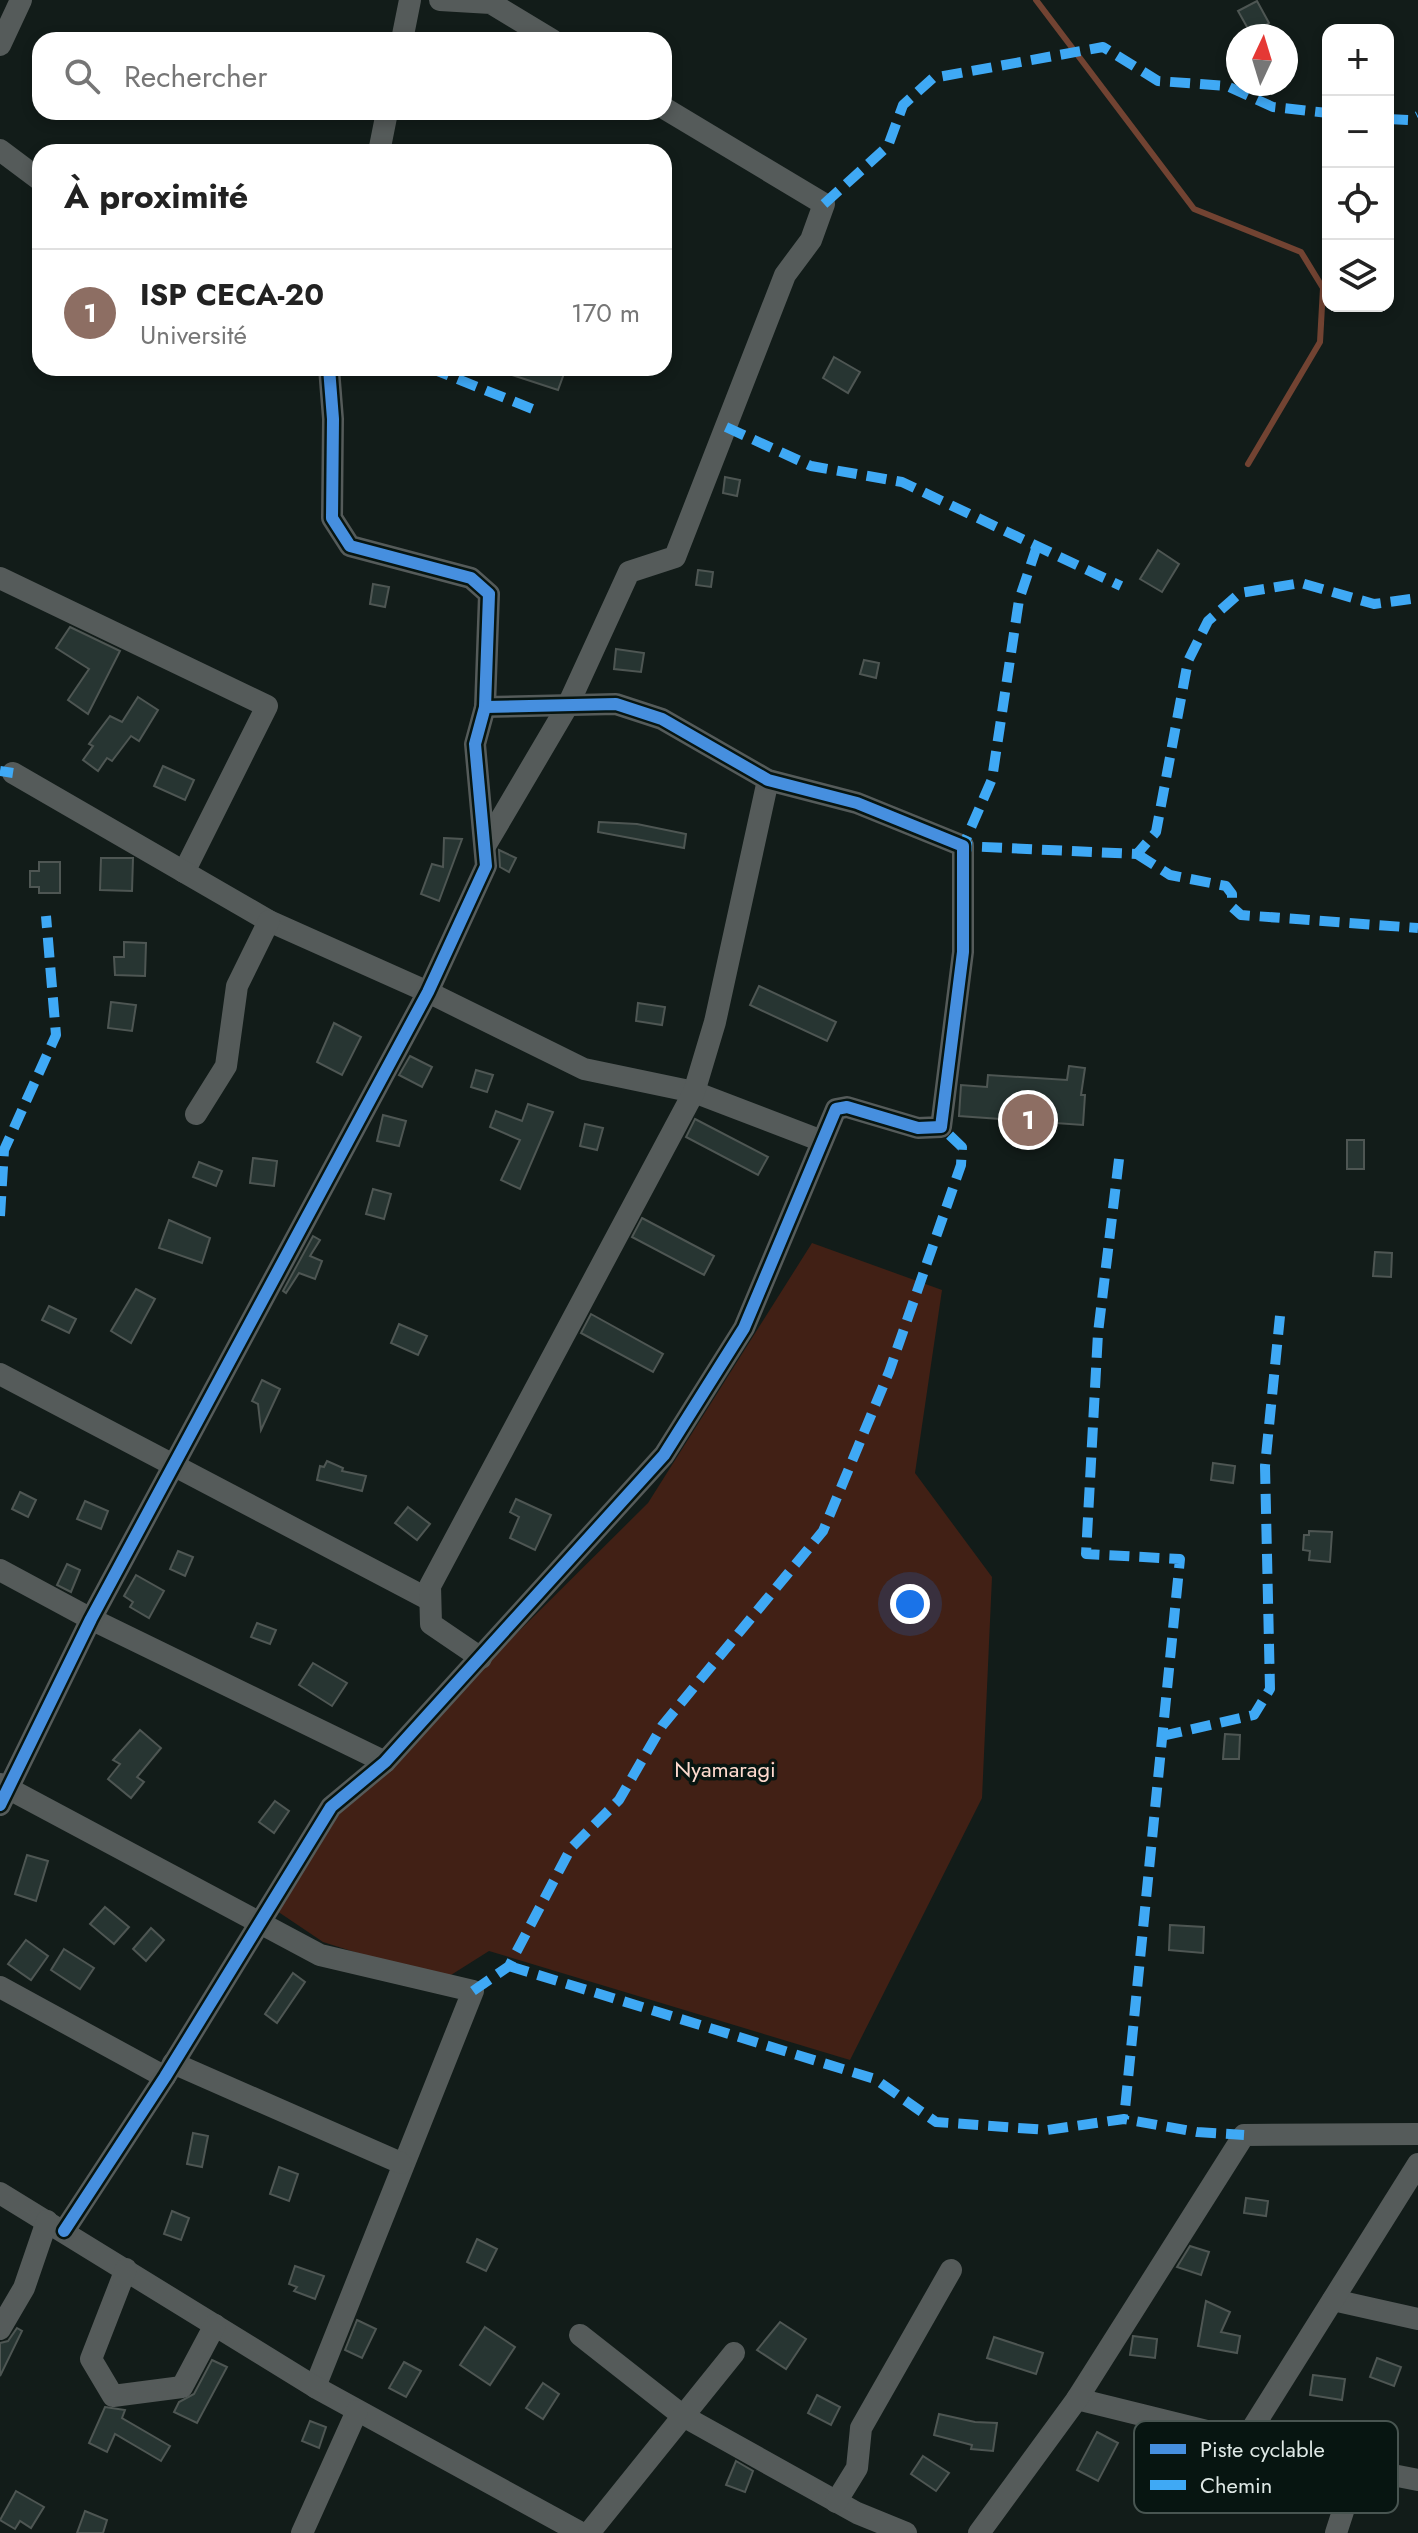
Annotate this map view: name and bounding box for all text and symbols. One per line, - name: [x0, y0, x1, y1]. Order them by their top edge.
- north arrow: [1226, 24, 1298, 96]
- map controls: [1322, 24, 1394, 312]
- button: +: [1322, 24, 1394, 96]
- search box: [32, 32, 672, 120]
- icon: search: [60, 54, 104, 98]
- text: Rechercher: [124, 55, 267, 98]
- button: −: [1322, 96, 1394, 168]
- button: locate: [1322, 168, 1394, 240]
- text: À proximité: [64, 172, 248, 221]
- button: layers: [1322, 240, 1394, 312]
- text: ISP CECA-20: [140, 273, 324, 316]
- text: 1: [83, 294, 97, 332]
- text: 170 m: [571, 294, 640, 332]
- text: Université: [140, 316, 247, 354]
- pin: 1: [1002, 1090, 1054, 1150]
- your location: [890, 1584, 930, 1624]
- park label: Nyamaragi: [674, 1753, 776, 1785]
- legend: [1134, 2421, 1398, 2513]
- text: Piste cyclable: [1200, 2433, 1325, 2465]
- text: Chemin: [1200, 2469, 1272, 2501]

